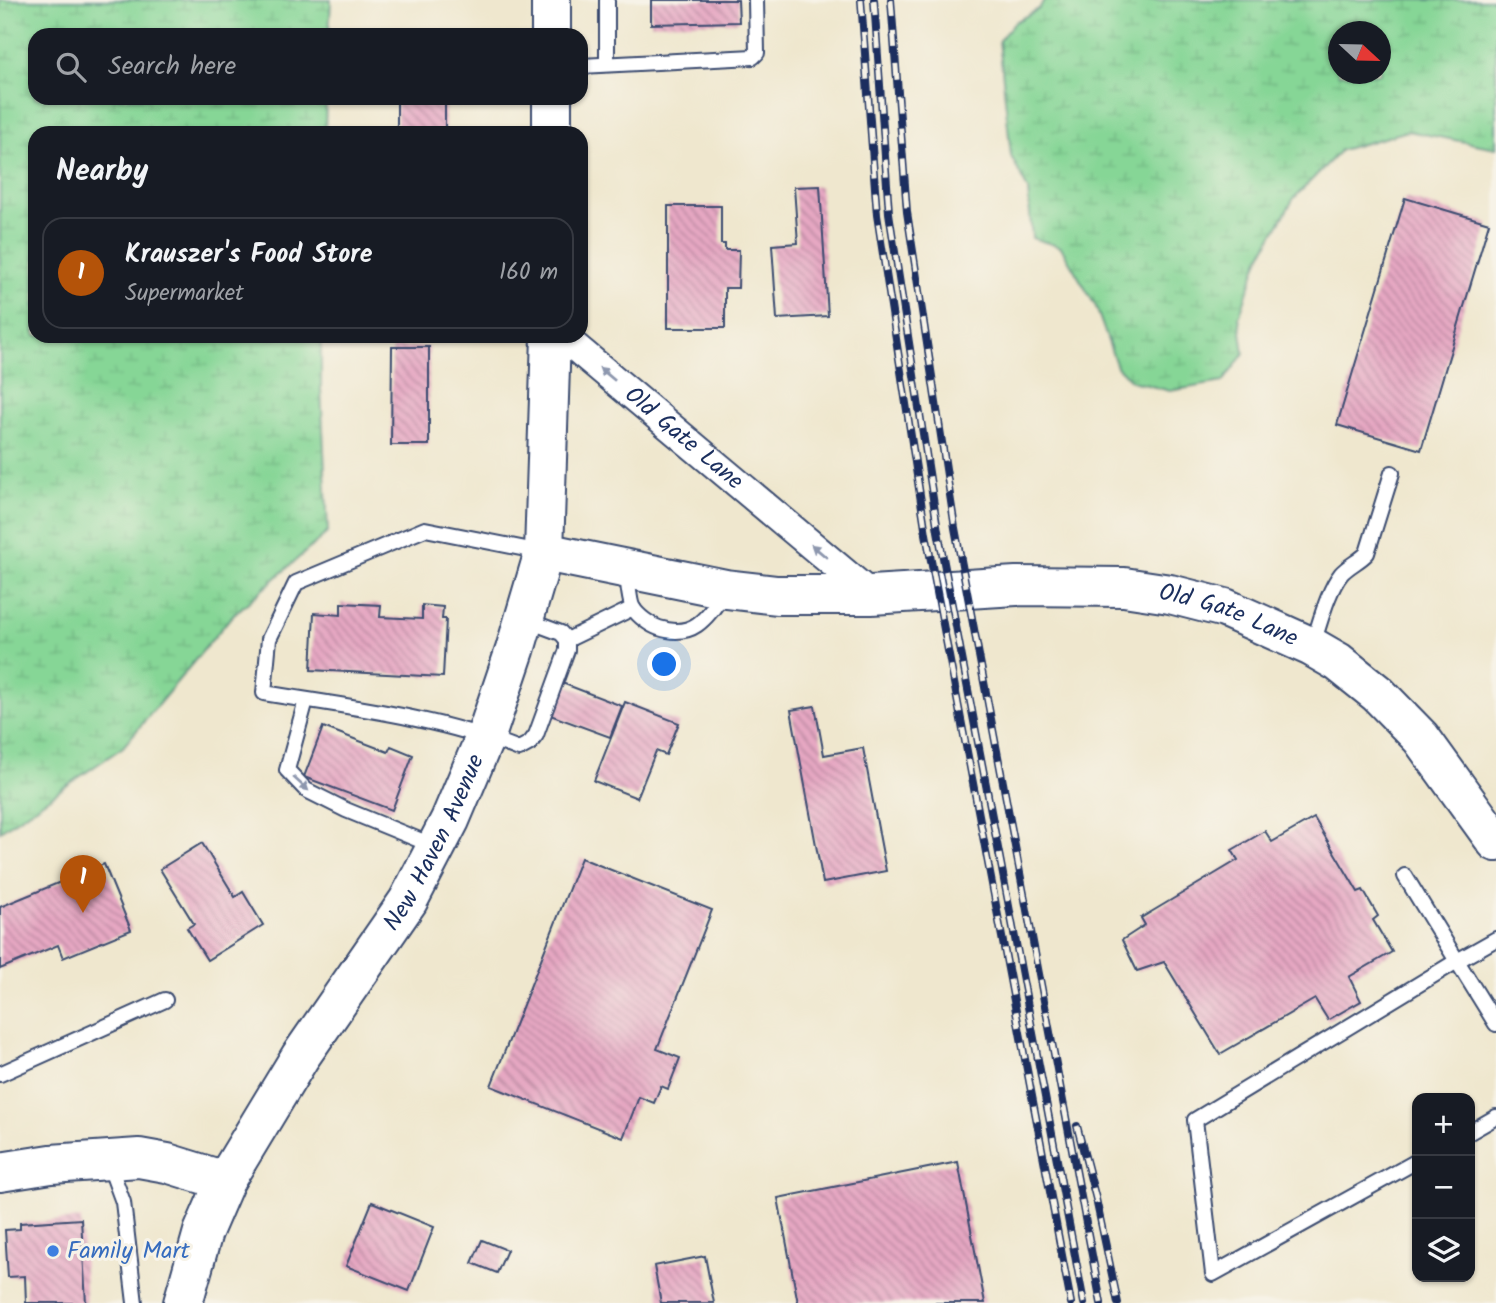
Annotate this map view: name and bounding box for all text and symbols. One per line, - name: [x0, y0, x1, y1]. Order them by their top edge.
- north arrow: [1328, 21, 1391, 84]
- search box: [28, 28, 588, 105]
- text: Search here: [108, 46, 236, 88]
- icon: search: [52, 48, 90, 86]
- text: Nearby: [56, 148, 148, 196]
- text: Krauszer's Food Store: [125, 234, 372, 276]
- text: 1: [78, 255, 84, 291]
- text: 160 m: [499, 255, 558, 291]
- text: Supermarket: [125, 276, 244, 312]
- one-way arrow: [598, 366, 616, 381]
- street label: Old Gate Lane: [615, 376, 752, 500]
- one-way arrow: [810, 544, 827, 559]
- street label: Old Gate Lane: [1156, 573, 1305, 658]
- your location: [647, 647, 681, 681]
- street label: New Haven Avenue: [373, 748, 495, 939]
- one-way arrow: [292, 776, 310, 792]
- pin: 1: [60, 855, 106, 913]
- map controls: [1412, 1093, 1475, 1282]
- button: +: [1412, 1093, 1475, 1156]
- button: −: [1412, 1156, 1475, 1219]
- button: layers: [1412, 1219, 1475, 1282]
- place label: Family Mart: [67, 1232, 191, 1271]
- marker: Family Mart: [45, 1243, 61, 1259]

